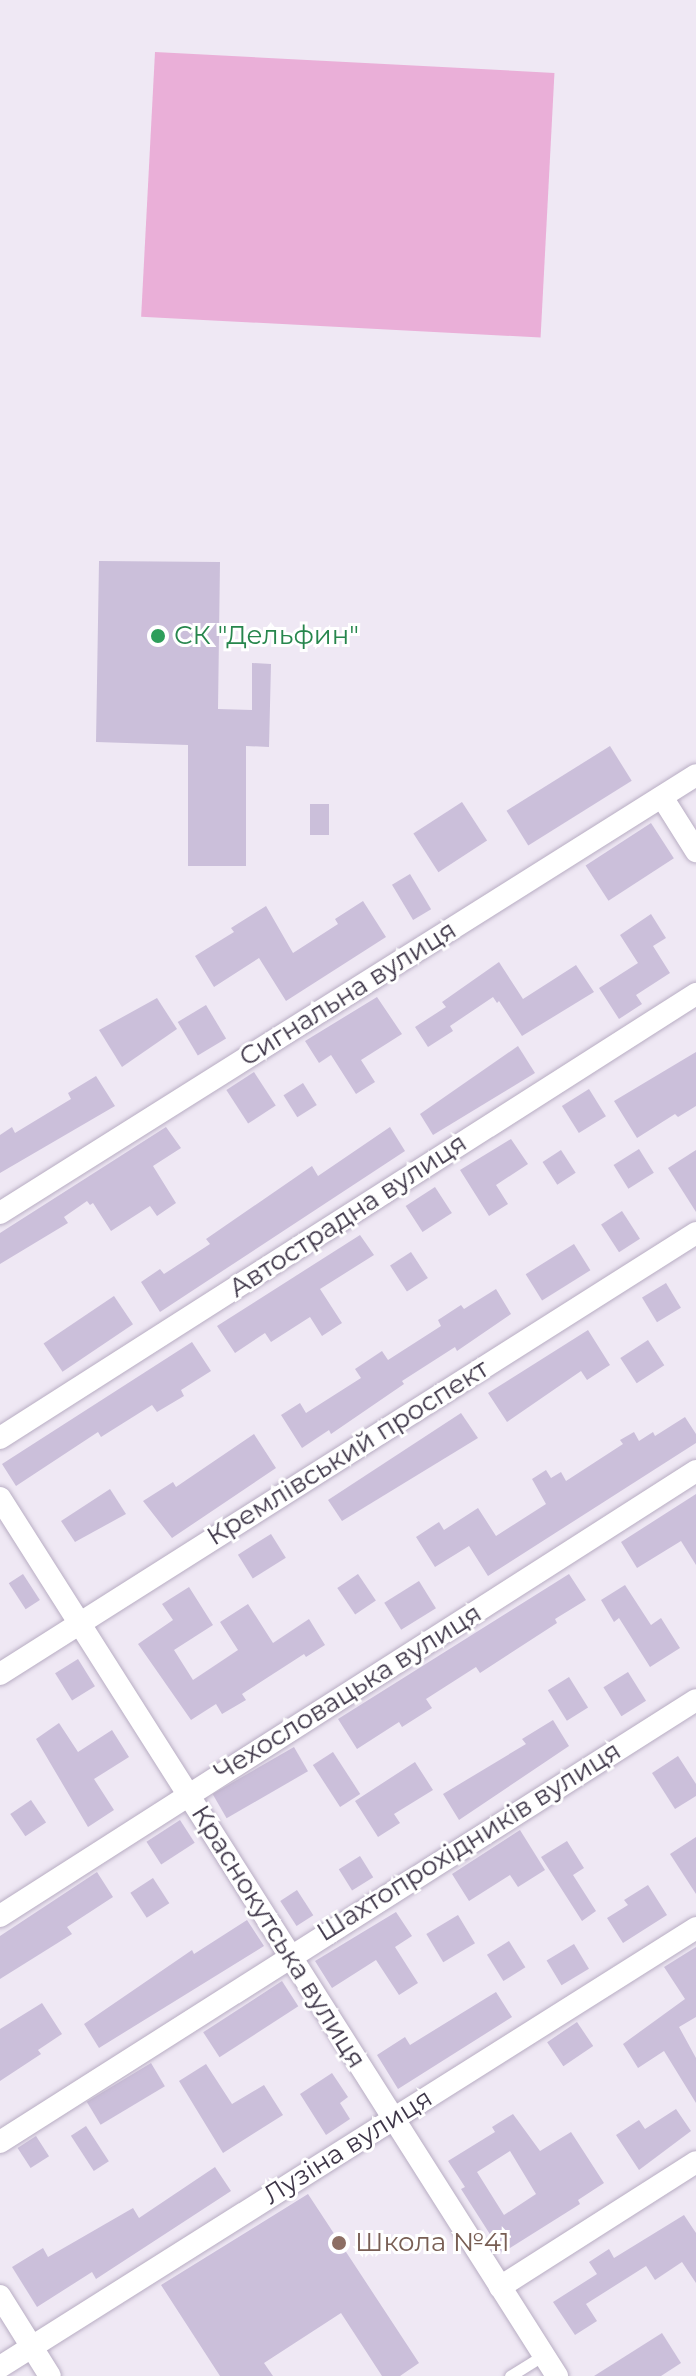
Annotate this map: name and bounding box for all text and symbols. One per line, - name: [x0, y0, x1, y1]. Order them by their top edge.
- place label: СК "Дельфин": [174, 620, 359, 652]
- marker: СК "Дельфин": [149, 627, 167, 645]
- street label: Сигнальна вулиця: [234, 915, 462, 1073]
- street label: Автострадна вулиця: [223, 1127, 473, 1305]
- street label: Кремлівський проспект: [202, 1353, 494, 1553]
- street label: Чехословацька вулиця: [209, 1598, 487, 1788]
- street label: Шахтопрохідників вулиця: [311, 1735, 627, 1949]
- street label: Краснокутська вулиця: [184, 1800, 372, 2074]
- street label: Лузіна вулиця: [258, 2083, 438, 2211]
- place label: Школа №41: [355, 2227, 510, 2259]
- marker: Школа №41: [330, 2234, 348, 2252]

